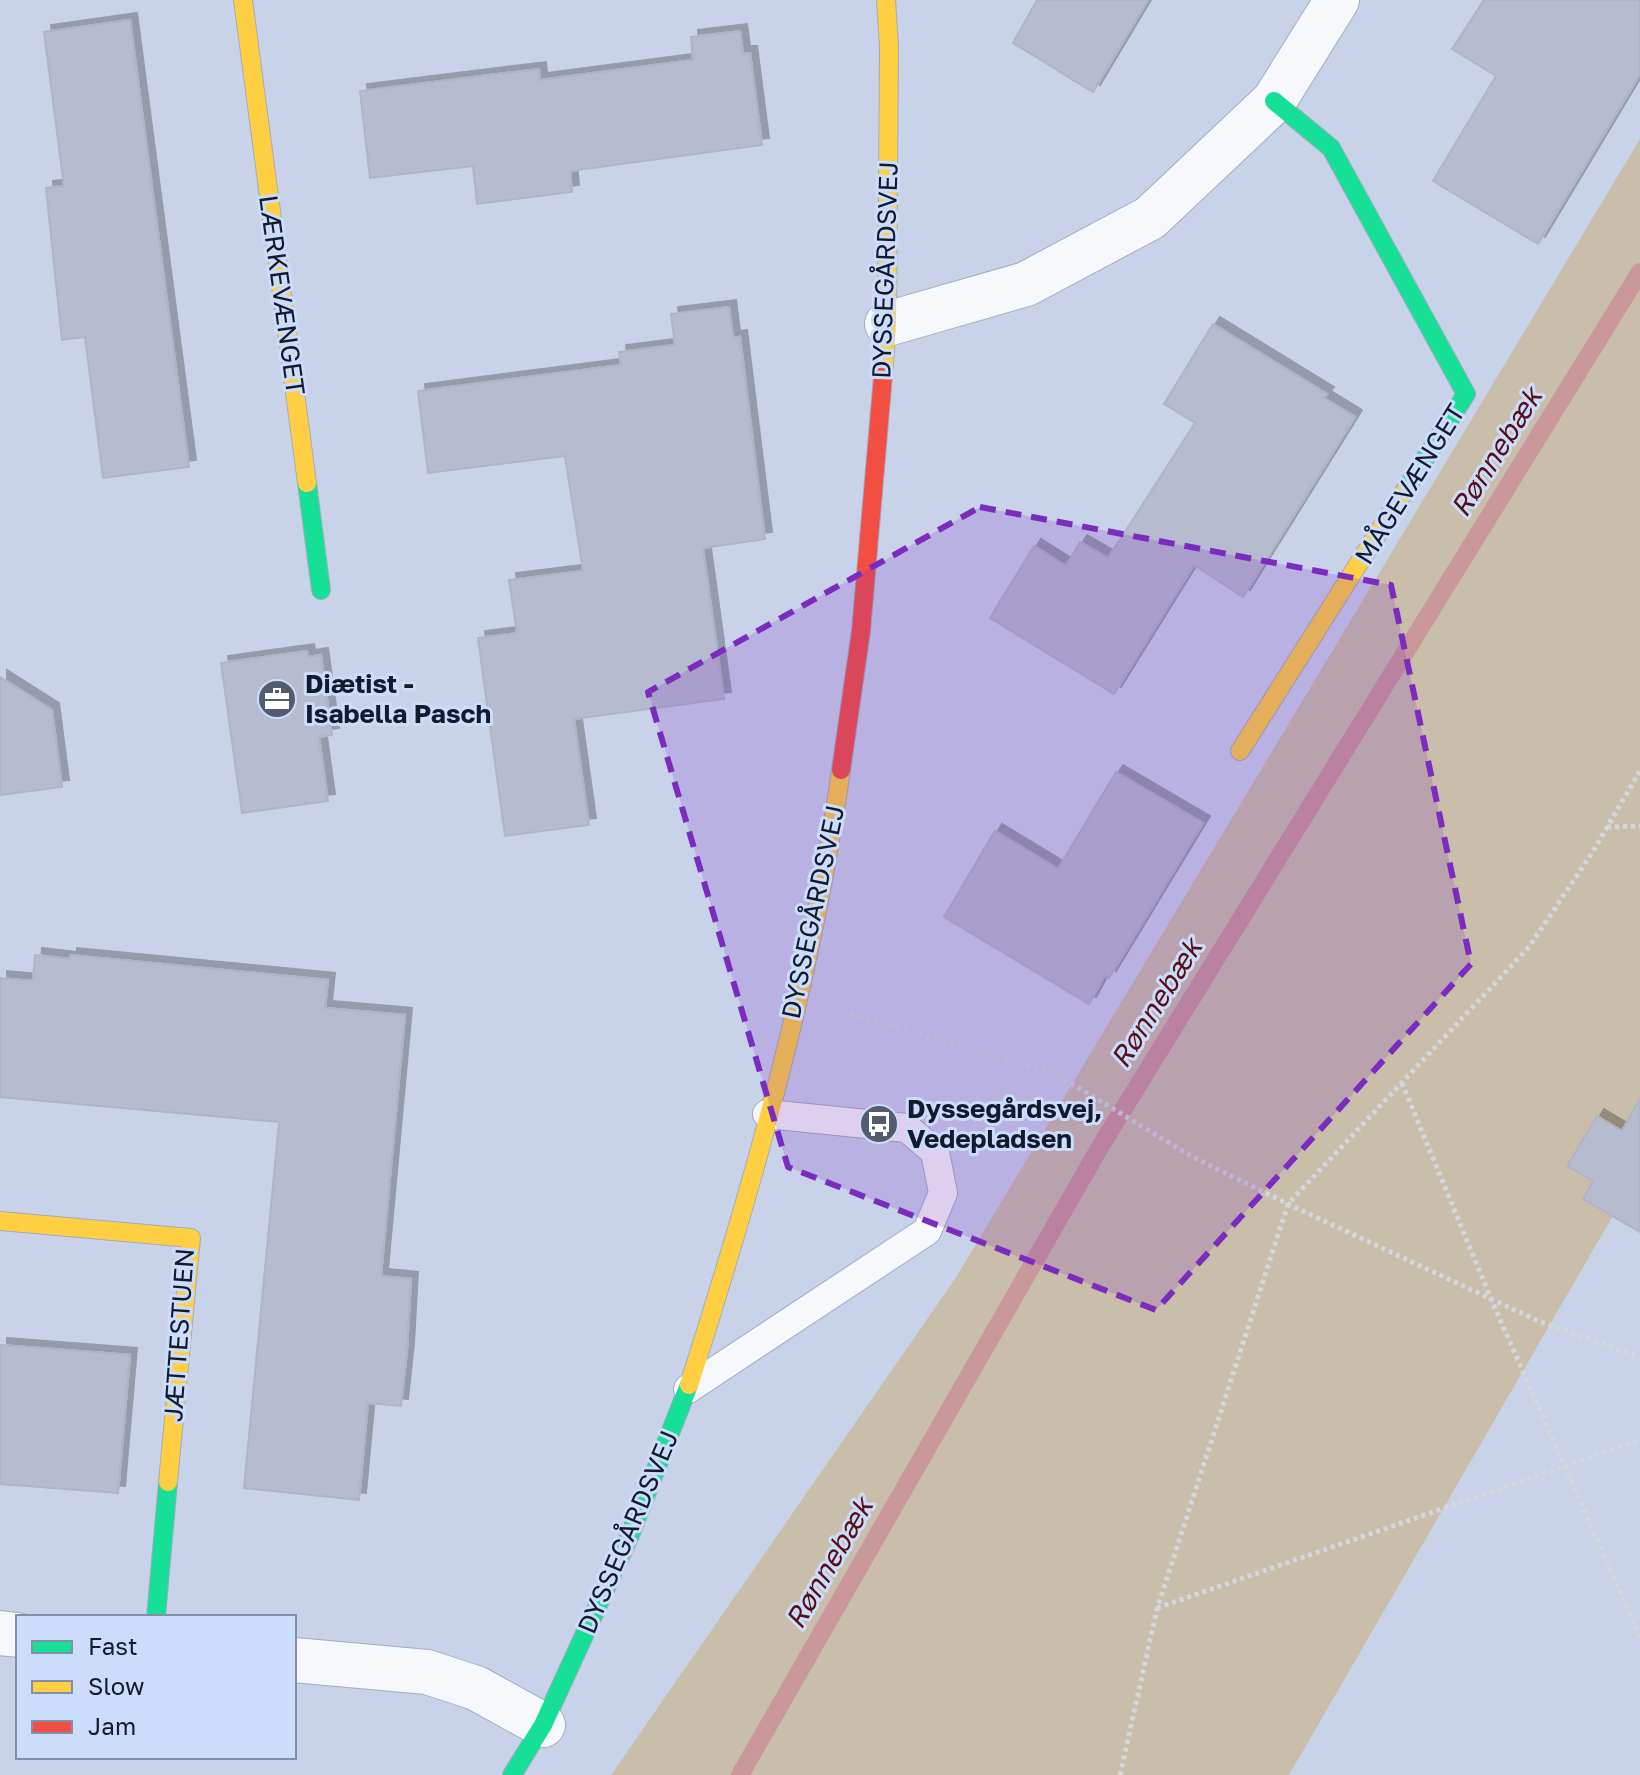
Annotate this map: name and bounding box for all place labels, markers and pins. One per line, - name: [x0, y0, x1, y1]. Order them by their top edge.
- place label: Diætist - Isabella Pasch: [305, 668, 491, 729]
- office icon: Diætist - Isabella Pasch: [256, 678, 298, 720]
- place label: Dyssegårdsvej, Vedepladsen: [907, 1093, 1102, 1154]
- bus stop icon: Dyssegårdsvej, Vedepladsen: [858, 1103, 900, 1145]

